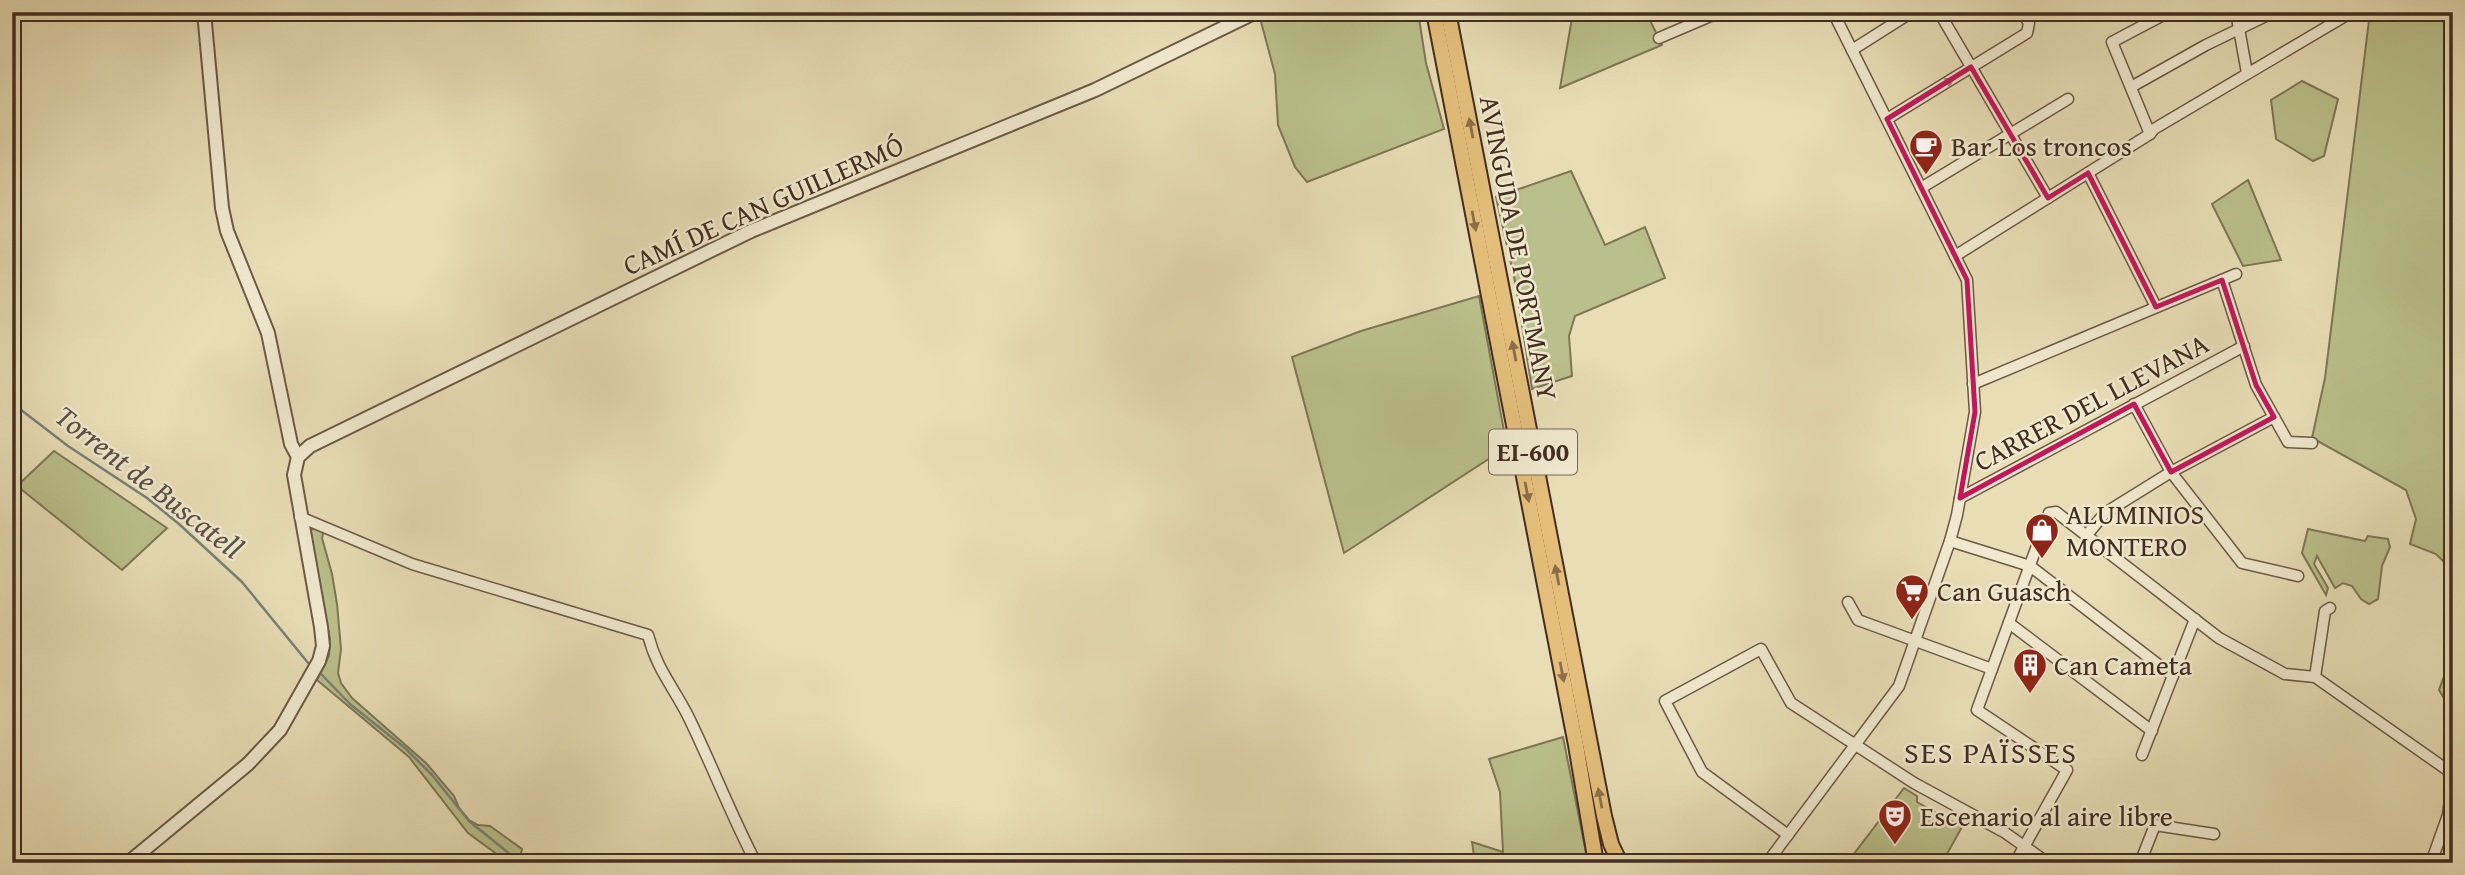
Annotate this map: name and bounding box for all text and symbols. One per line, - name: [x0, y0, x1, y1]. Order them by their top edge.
- one-way arrow: [1935, 77, 1954, 90]
- street label: AVINGUDA DE PORTMANY: [1470, 92, 1569, 404]
- one-way arrow: [1465, 117, 1476, 139]
- street label: CAMÍ DE CAN GUILLERMÓ: [616, 124, 910, 285]
- place label: Bar Los troncos: [1951, 125, 2132, 166]
- cafe icon: Bar Los troncos: [1907, 127, 1945, 176]
- one-way arrow: [1469, 210, 1480, 232]
- street label: CARRER DEL LLEVANA: [1966, 322, 2215, 481]
- one-way arrow: [1508, 340, 1519, 362]
- water label: Torrent de Buscatell: [46, 394, 253, 569]
- road number: EI-600: [1489, 430, 1577, 474]
- one-way arrow: [1521, 481, 1532, 503]
- place label: ALUMINIOS MONTERO: [2066, 493, 2204, 566]
- shop icon: ALUMINIOS MONTERO: [2023, 511, 2061, 560]
- one-way arrow: [1551, 563, 1562, 585]
- place label: Can Guasch: [1937, 570, 2071, 611]
- supermarket icon: Can Guasch: [1893, 572, 1931, 621]
- place label: Can Cameta: [2054, 644, 2193, 685]
- building icon: Can Cameta: [2011, 646, 2049, 695]
- one-way arrow: [1556, 661, 1567, 683]
- district label: SES PAÏSSES: [1904, 730, 2078, 774]
- one-way arrow: [1595, 787, 1606, 809]
- place label: Escenario al aire libre: [1920, 795, 2173, 836]
- theatre icon: Escenario al aire libre: [1876, 797, 1914, 846]

